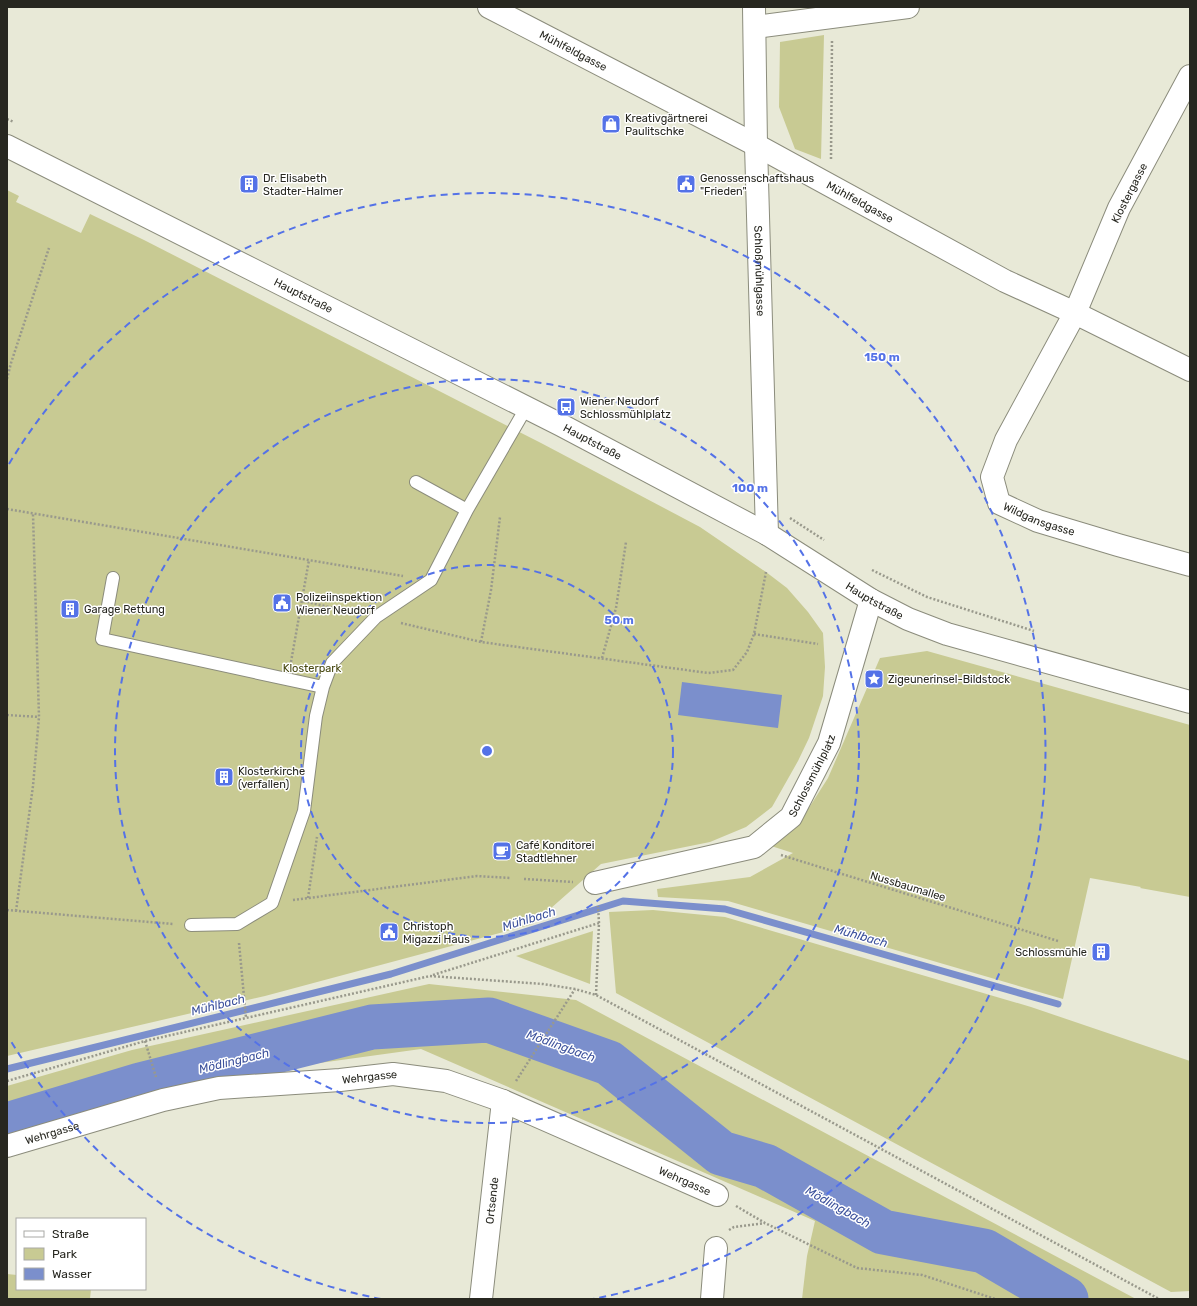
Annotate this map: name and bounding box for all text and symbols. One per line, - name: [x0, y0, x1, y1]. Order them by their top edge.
- street label: Mühlfeldgasse: [537, 28, 609, 74]
- place label: Kreativgärtnerei Paulitschke: [625, 112, 708, 138]
- shop icon: Kreativgärtnerei Paulitschke: [600, 113, 622, 135]
- street label: Klostergasse: [1109, 161, 1150, 225]
- place label: Dr. Elisabeth Stadter-Halmer: [263, 172, 344, 198]
- place label: Genossenschaftshaus "Frieden": [700, 172, 815, 198]
- building icon: Dr. Elisabeth Stadter-Halmer: [238, 173, 260, 195]
- public building icon: Genossenschaftshaus "Frieden": [675, 173, 697, 195]
- street label: Mühlfeldgasse: [824, 179, 895, 226]
- street label: Schloßmühlgasse: [751, 225, 767, 317]
- street label: Hauptstraße: [272, 276, 335, 316]
- text: 150 m: [864, 350, 900, 364]
- place label: Wiener Neudorf Schlossmühlplatz: [580, 395, 671, 421]
- bus stop icon: Wiener Neudorf Schlossmühlplatz: [555, 396, 577, 418]
- street label: Hauptstraße: [561, 421, 624, 463]
- text: 100 m: [732, 481, 768, 495]
- street label: Wildgansgasse: [1001, 500, 1076, 539]
- street label: Hauptstraße: [843, 580, 905, 622]
- place label: Polizeiinspektion Wiener Neudorf: [296, 591, 382, 617]
- public building icon: Polizeiinspektion Wiener Neudorf: [271, 592, 293, 614]
- building icon: Garage Rettung: [59, 598, 81, 620]
- place label: Garage Rettung: [84, 603, 165, 616]
- text: 50 m: [604, 613, 634, 627]
- park label: Klosterpark: [283, 662, 341, 675]
- place icon: Zigeunerinsel-Bildstock: [863, 668, 885, 690]
- place label: Zigeunerinsel-Bildstock: [888, 673, 1010, 686]
- street label: Schlossmühlplatz: [786, 733, 838, 819]
- centre of rings: [480, 744, 494, 758]
- place label: Klosterkirche (verfallen): [238, 765, 305, 791]
- building icon: Klosterkirche (verfallen): [213, 766, 235, 788]
- place label: Café Konditorei Stadtlehner: [516, 839, 594, 865]
- cafe icon: Café Konditorei Stadtlehner: [491, 840, 513, 862]
- street label: Nussbaumallee: [869, 869, 947, 904]
- water label: Mühlbach: [501, 904, 557, 934]
- place label: Christoph Migazzi Haus: [403, 920, 470, 946]
- public building icon: Christoph Migazzi Haus: [378, 921, 400, 943]
- water label: Mühlbach: [833, 922, 889, 950]
- building icon: Schlossmühle: [1090, 941, 1112, 963]
- place label: Schlossmühle: [1015, 946, 1087, 959]
- water label: Mühlbach: [190, 992, 246, 1018]
- water label: Mödlingbach: [525, 1027, 597, 1065]
- water label: Mödlingbach: [197, 1046, 271, 1076]
- street label: Wehrgasse: [341, 1068, 398, 1087]
- street label: Wehrgasse: [24, 1119, 81, 1147]
- street label: Wehrgasse: [657, 1164, 713, 1198]
- street label: Ortsende: [483, 1177, 501, 1225]
- water label: Mödlingbach: [803, 1183, 873, 1231]
- legend: [16, 1218, 146, 1290]
- text: Straße: [52, 1227, 89, 1241]
- text: Park: [52, 1247, 78, 1261]
- text: Wasser: [52, 1267, 92, 1281]

